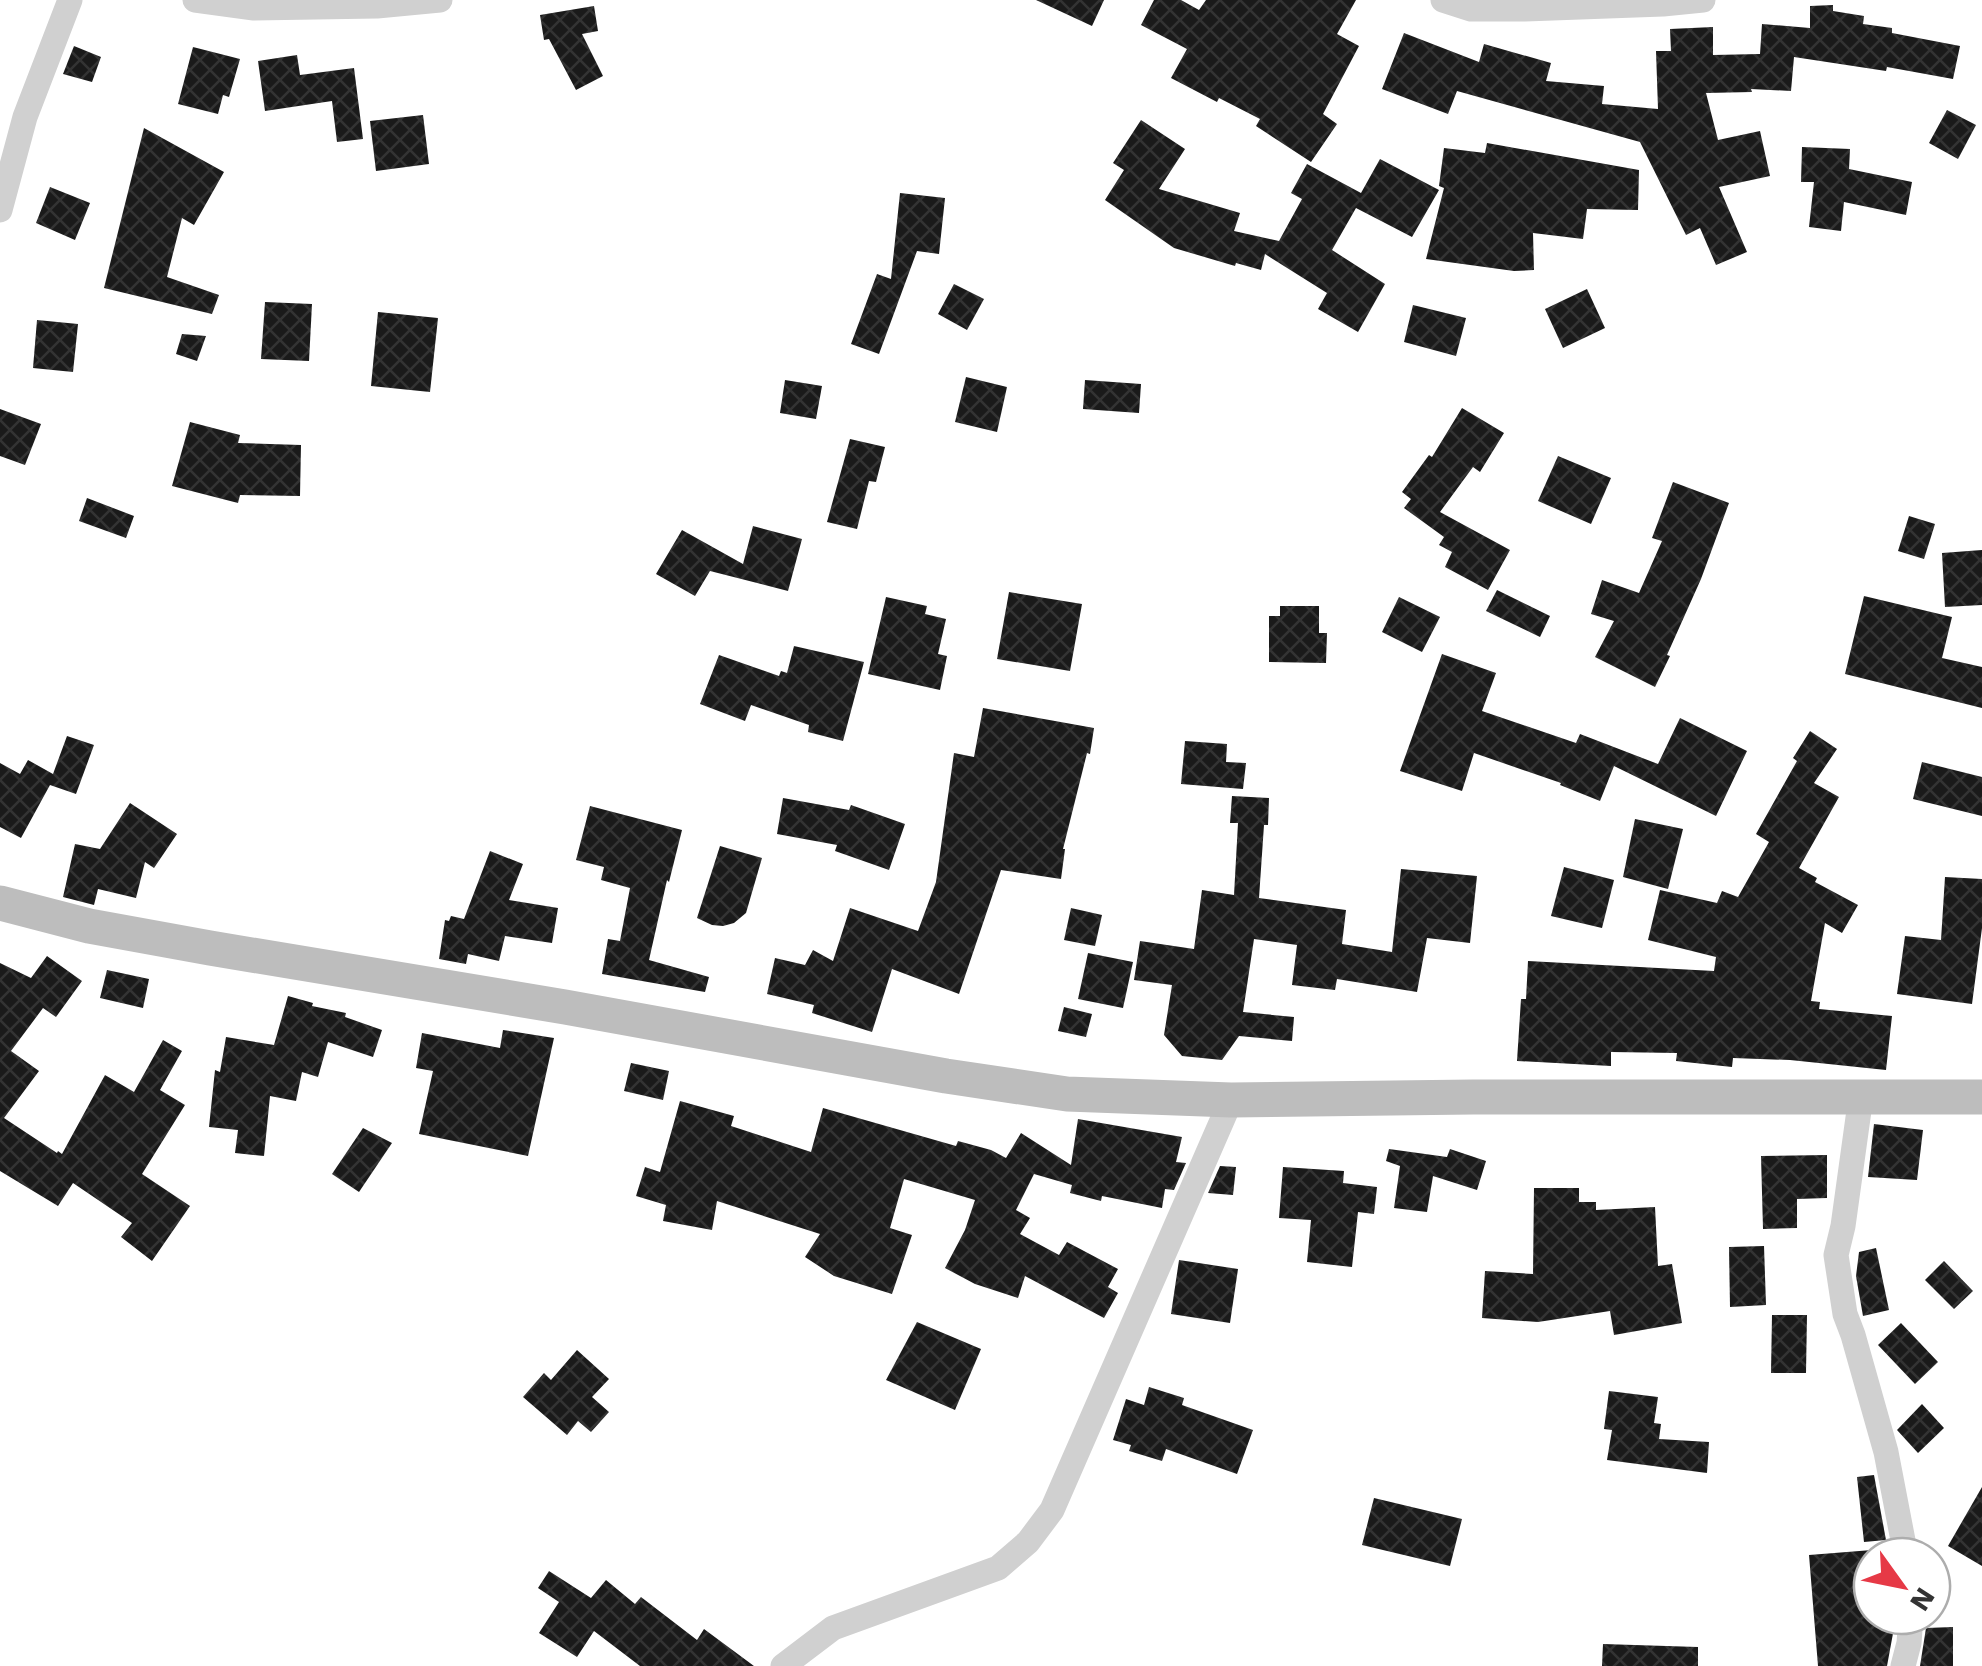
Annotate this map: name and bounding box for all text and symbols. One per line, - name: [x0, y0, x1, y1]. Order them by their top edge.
- north arrow: [1852, 1536, 1952, 1636]
- text: N: [1903, 1582, 1942, 1617]

